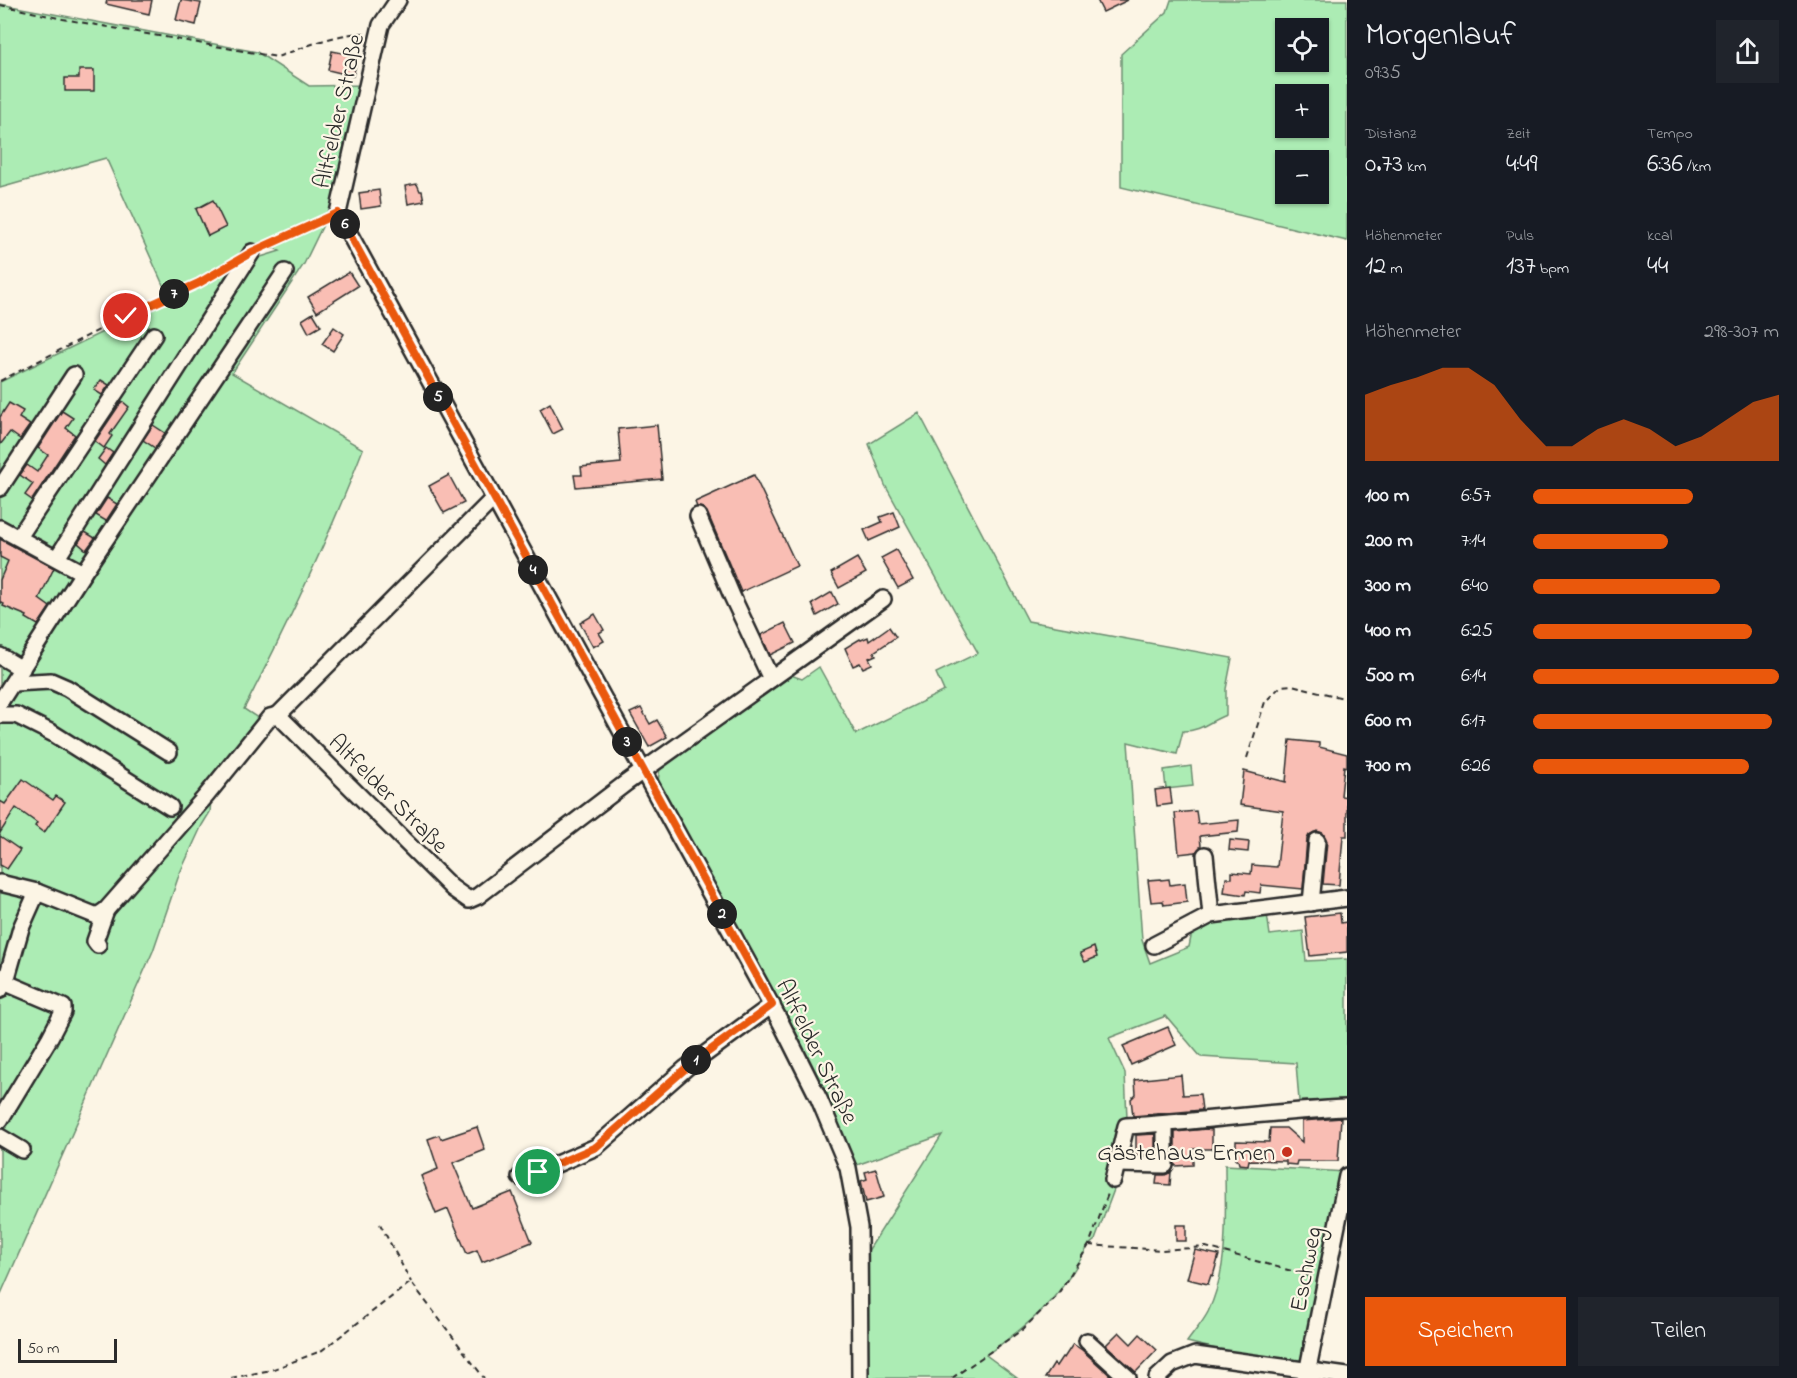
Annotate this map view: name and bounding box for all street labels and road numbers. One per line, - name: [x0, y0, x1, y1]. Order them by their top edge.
- street label: Altfelder Straße: [306, 31, 375, 192]
- street label: Altfelder Straße: [319, 727, 456, 863]
- street label: Altfelder Straße: [765, 974, 866, 1131]
- street label: Eschweg: [1282, 1224, 1333, 1315]

